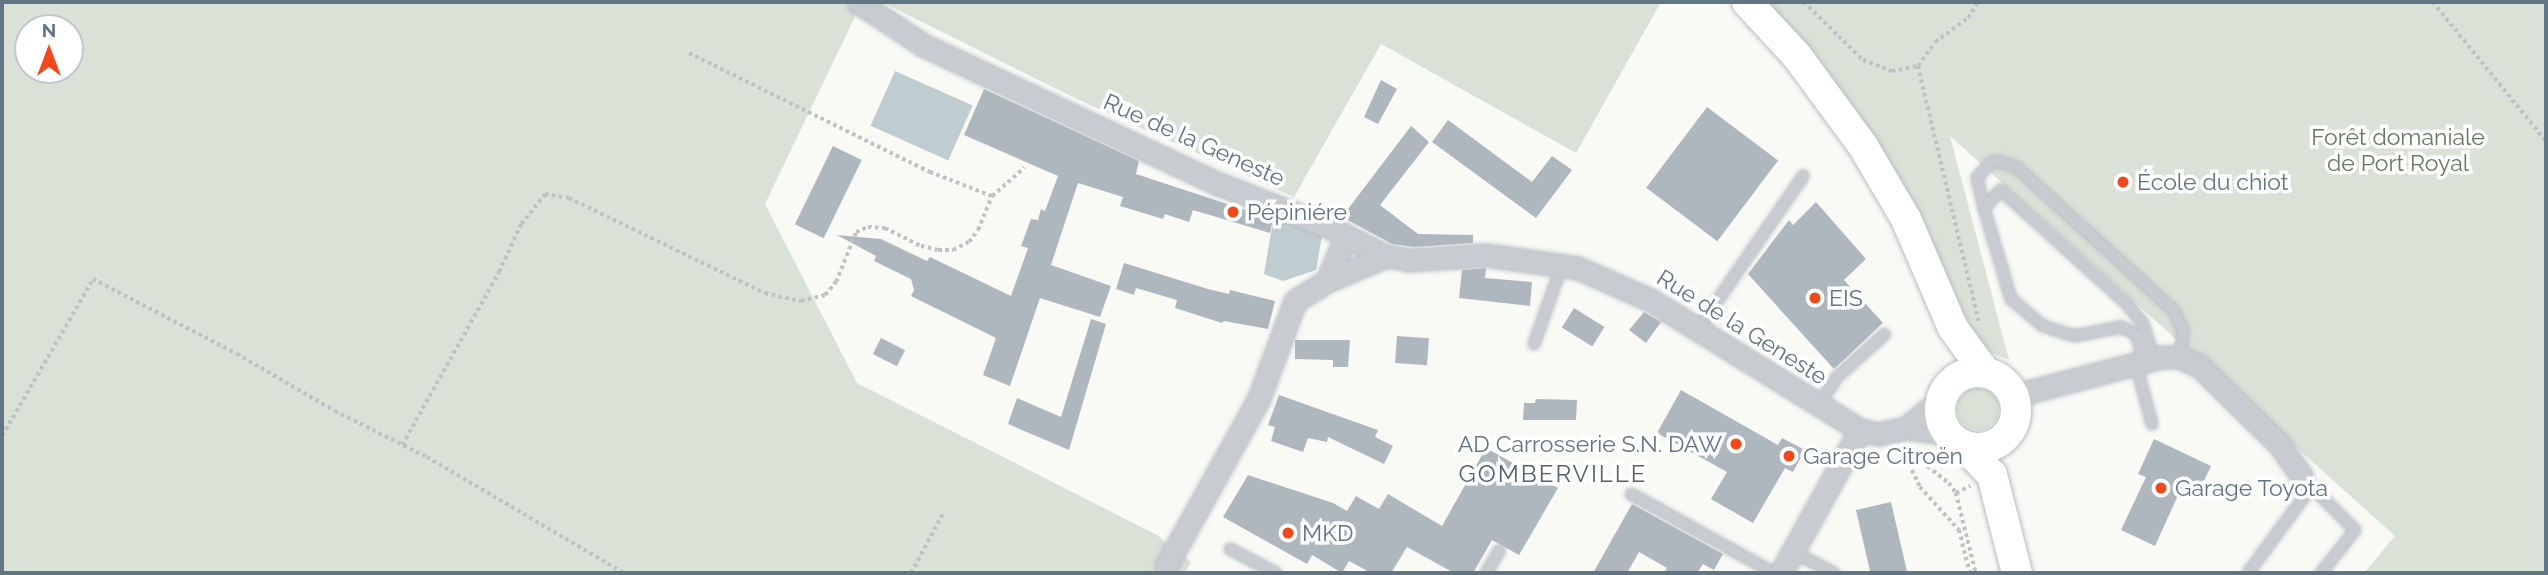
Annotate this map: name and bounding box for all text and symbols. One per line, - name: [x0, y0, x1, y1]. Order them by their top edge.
- north arrow: [14, 14, 84, 84]
- text: N: [42, 19, 56, 41]
- street label: Rue de la Geneste: [1099, 88, 1289, 192]
- park label: Forêt domaniale de Port Royal: [2311, 123, 2485, 177]
- place label: École du chiot: [2137, 168, 2289, 196]
- marker: École du chiot: [2115, 174, 2131, 190]
- place label: Pépiniére: [1247, 198, 1347, 226]
- marker: Pépiniére: [1225, 204, 1241, 220]
- street label: Rue de la Geneste: [1652, 264, 1832, 390]
- place label: EIS: [1829, 284, 1863, 312]
- marker: EIS: [1807, 290, 1823, 306]
- place label: AD Carrosserie S.N. DAW: [1458, 430, 1722, 458]
- marker: AD Carrosserie S.N. DAW: [1728, 436, 1744, 452]
- place label: Garage Citroën: [1803, 442, 1963, 470]
- marker: Garage Citroën: [1781, 448, 1797, 464]
- district label: GOMBERVILLE: [1460, 460, 1646, 488]
- place label: Garage Toyota: [2175, 474, 2329, 502]
- marker: Garage Toyota: [2153, 480, 2169, 496]
- place label: MKD: [1302, 519, 1353, 547]
- marker: MKD: [1280, 525, 1296, 541]

